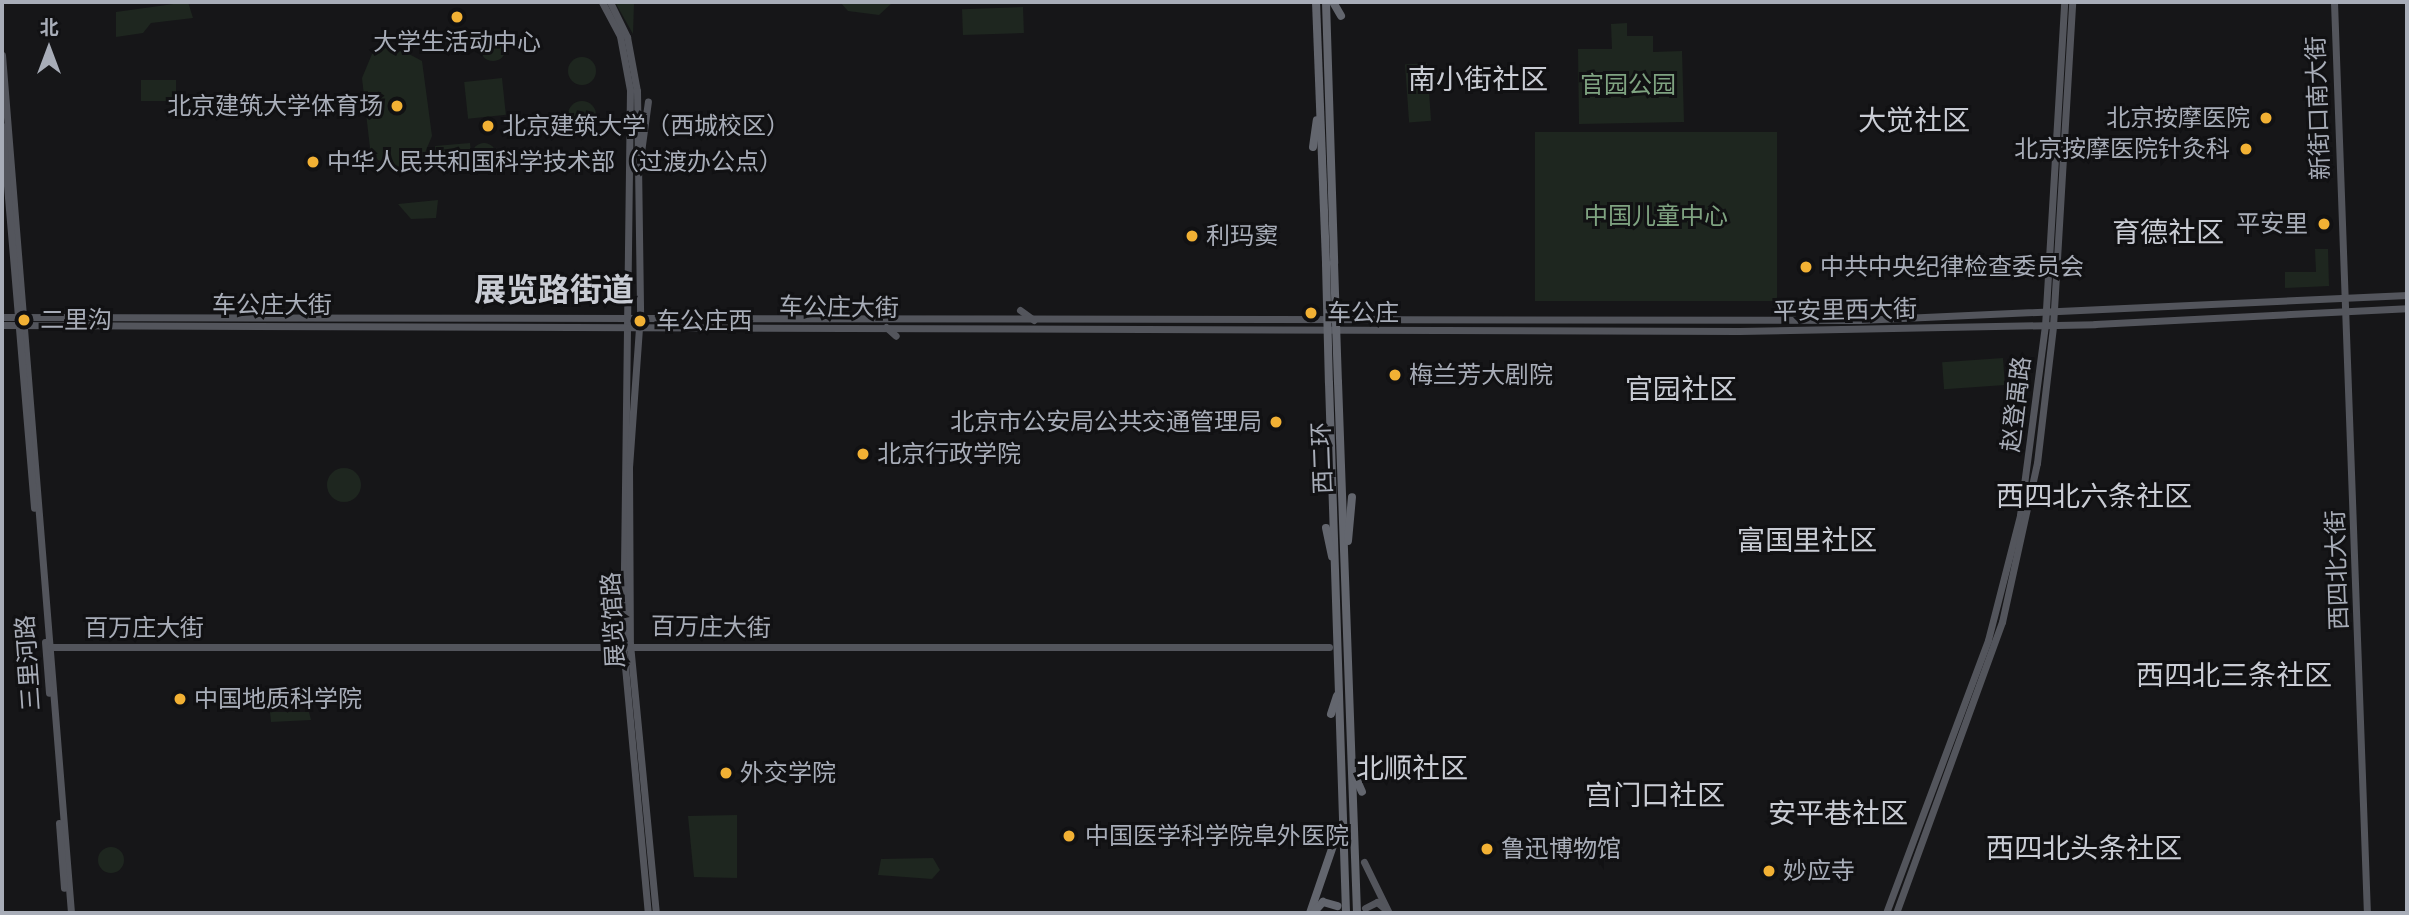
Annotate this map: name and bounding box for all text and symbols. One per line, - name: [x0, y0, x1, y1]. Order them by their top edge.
- marker: 大学生活动中心: [449, 9, 465, 25]
- north arrow: [14, 14, 84, 84]
- text: 北: [39, 16, 59, 39]
- place label: 大学生活动中心: [373, 28, 541, 56]
- street label: 新街口南大街: [2301, 36, 2335, 180]
- district label: 南小街社区: [1408, 62, 1548, 96]
- park label: 官园公园: [1580, 71, 1676, 99]
- place label: 北京建筑大学体育场: [167, 92, 383, 120]
- marker: 北京建筑大学体育场: [389, 98, 405, 114]
- district label: 大觉社区: [1858, 103, 1970, 137]
- place label: 北京按摩医院: [2106, 104, 2250, 132]
- marker: 北京按摩医院: [2256, 108, 2276, 128]
- place label: 北京建筑大学（西城校区）: [502, 112, 790, 140]
- marker: 北京建筑大学（西城校区）: [480, 118, 496, 134]
- place label: 北京按摩医院针灸科: [2014, 135, 2230, 163]
- marker: 北京按摩医院针灸科: [2236, 139, 2256, 159]
- place label: 中华人民共和国科学技术部（过渡办公点）: [327, 148, 783, 176]
- marker: 中华人民共和国科学技术部（过渡办公点）: [305, 154, 321, 170]
- park label: 中国儿童中心: [1584, 202, 1728, 230]
- place label: 平安里: [2236, 210, 2308, 238]
- marker: 平安里: [2314, 214, 2334, 234]
- district label: 育德社区: [2112, 215, 2224, 249]
- place label: 利玛窦: [1206, 222, 1278, 250]
- marker: 利玛窦: [1184, 228, 1200, 244]
- place label: 中共中央纪律检查委员会: [1820, 253, 2084, 281]
- marker: 中共中央纪律检查委员会: [1798, 259, 1814, 275]
- district label: 展览路街道: [474, 271, 634, 309]
- street label: 车公庄大街: [212, 291, 332, 319]
- street label: 车公庄大街: [779, 292, 899, 322]
- street label: 平安里西大街: [1773, 294, 1917, 326]
- place label: 车公庄: [1327, 299, 1399, 327]
- marker: 车公庄: [1301, 303, 1321, 323]
- place label: 二里沟: [40, 306, 112, 334]
- place label: 车公庄西: [656, 307, 752, 335]
- marker: 二里沟: [14, 310, 34, 330]
- marker: 车公庄西: [630, 311, 650, 331]
- street label: 赵登禹路: [1996, 355, 2036, 453]
- place label: 梅兰芳大剧院: [1409, 361, 1553, 389]
- marker: 梅兰芳大剧院: [1387, 367, 1403, 383]
- district label: 官园社区: [1625, 372, 1737, 406]
- place label: 北京市公安局公共交通管理局: [950, 408, 1262, 436]
- marker: 北京市公安局公共交通管理局: [1268, 414, 1284, 430]
- street label: 西二环: [1306, 422, 1338, 494]
- place label: 北京行政学院: [877, 440, 1021, 468]
- marker: 北京行政学院: [855, 446, 871, 462]
- district label: 西四北六条社区: [1996, 479, 2192, 513]
- street label: 西四北大街: [2321, 510, 2353, 630]
- district label: 富国里社区: [1737, 523, 1877, 557]
- street label: 展览馆路: [596, 571, 630, 669]
- street label: 百万庄大街: [651, 612, 771, 642]
- street label: 三里河路: [10, 614, 46, 712]
- street label: 百万庄大街: [84, 614, 204, 642]
- district label: 西四北三条社区: [2136, 658, 2332, 692]
- place label: 中国地质科学院: [194, 685, 362, 713]
- marker: 中国地质科学院: [172, 691, 188, 707]
- district label: 北顺社区: [1356, 751, 1468, 785]
- place label: 外交学院: [740, 759, 836, 787]
- marker: 外交学院: [718, 765, 734, 781]
- district label: 宫门口社区: [1585, 778, 1725, 812]
- district label: 安平巷社区: [1768, 796, 1908, 830]
- place label: 中国医学科学院阜外医院: [1085, 822, 1349, 850]
- marker: 中国医学科学院阜外医院: [1059, 826, 1079, 846]
- district label: 西四北头条社区: [1986, 831, 2182, 865]
- place label: 鲁迅博物馆: [1501, 835, 1621, 863]
- marker: 鲁迅博物馆: [1479, 841, 1495, 857]
- place label: 妙应寺: [1783, 857, 1855, 885]
- marker: 妙应寺: [1761, 863, 1777, 879]

